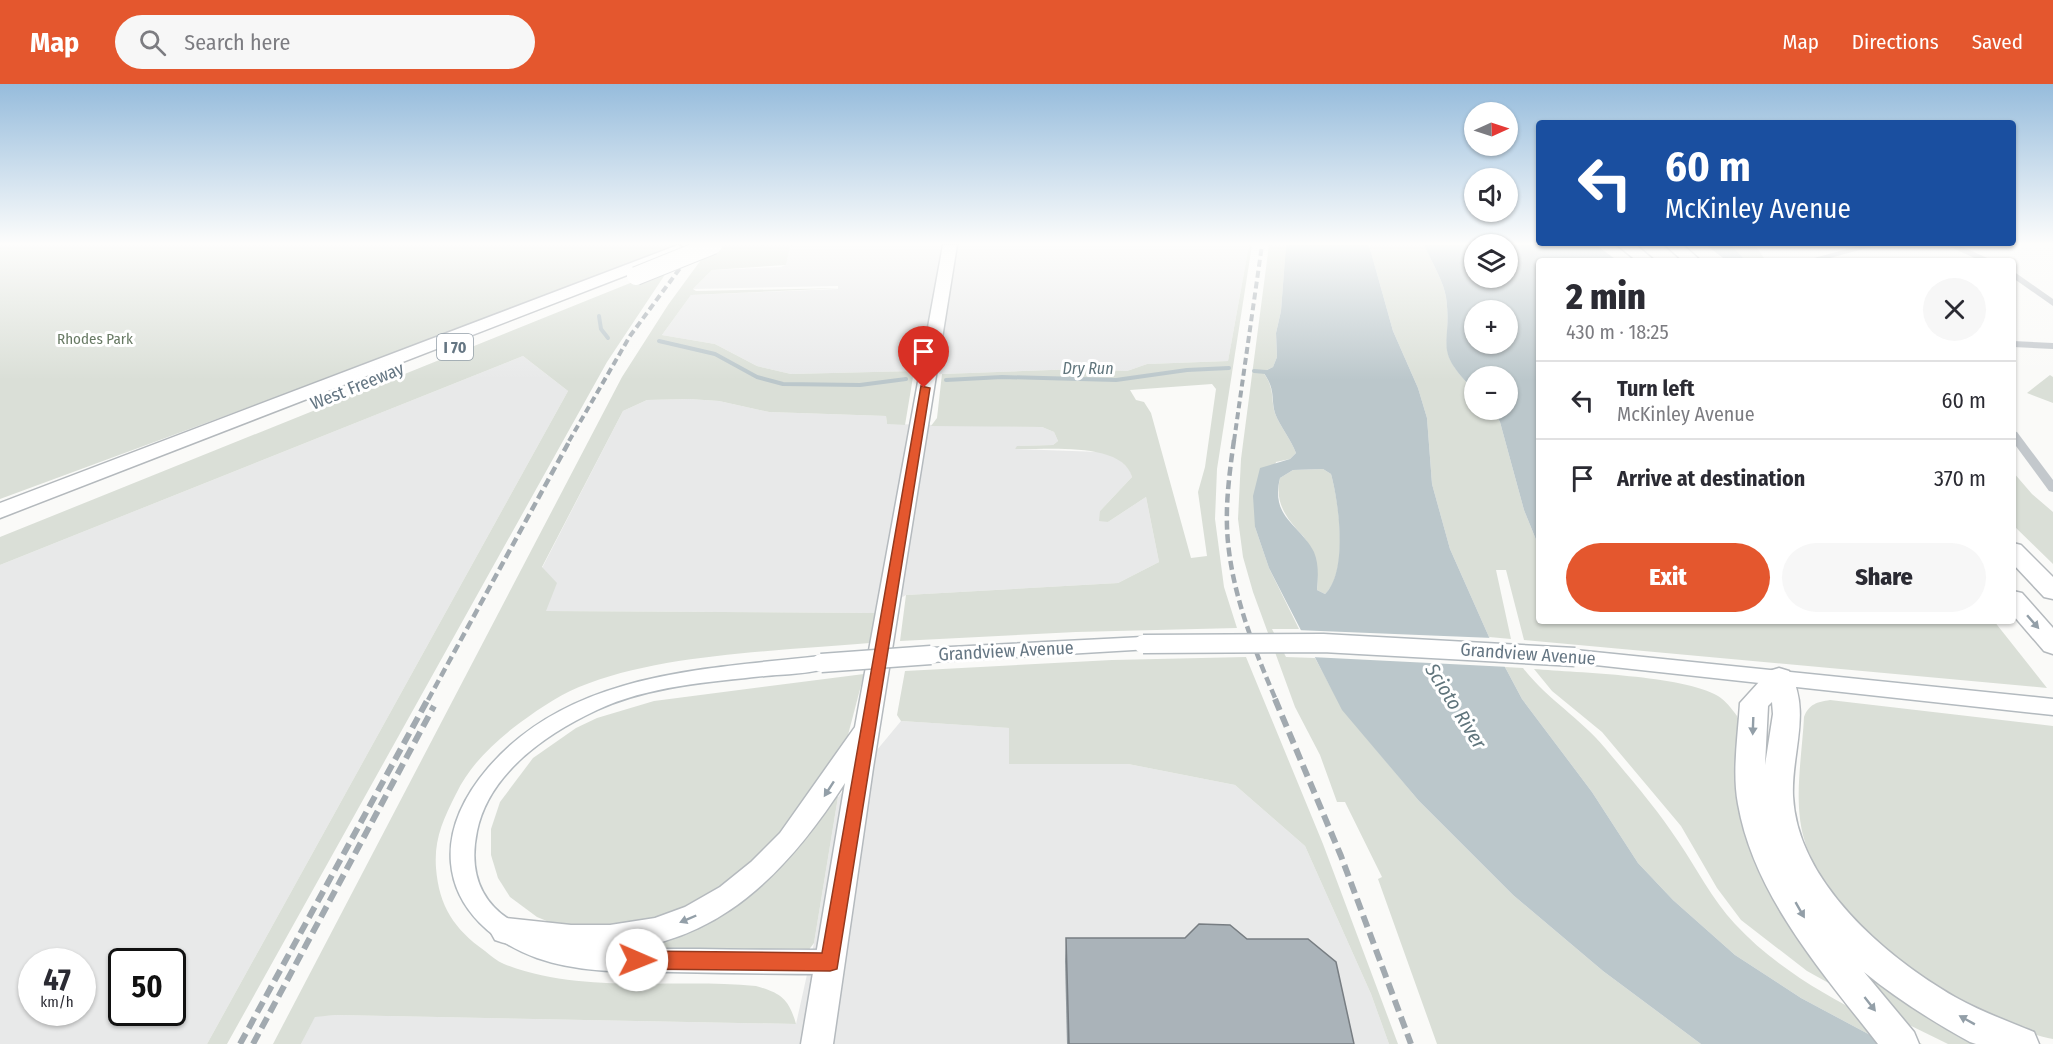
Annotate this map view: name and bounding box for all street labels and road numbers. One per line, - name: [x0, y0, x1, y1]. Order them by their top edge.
- road number: I 70: [437, 334, 473, 360]
- street label: West Freeway: [307, 357, 407, 415]
- street label: Grandview Avenue: [938, 636, 1074, 666]
- street label: Grandview Avenue: [1460, 638, 1596, 670]

